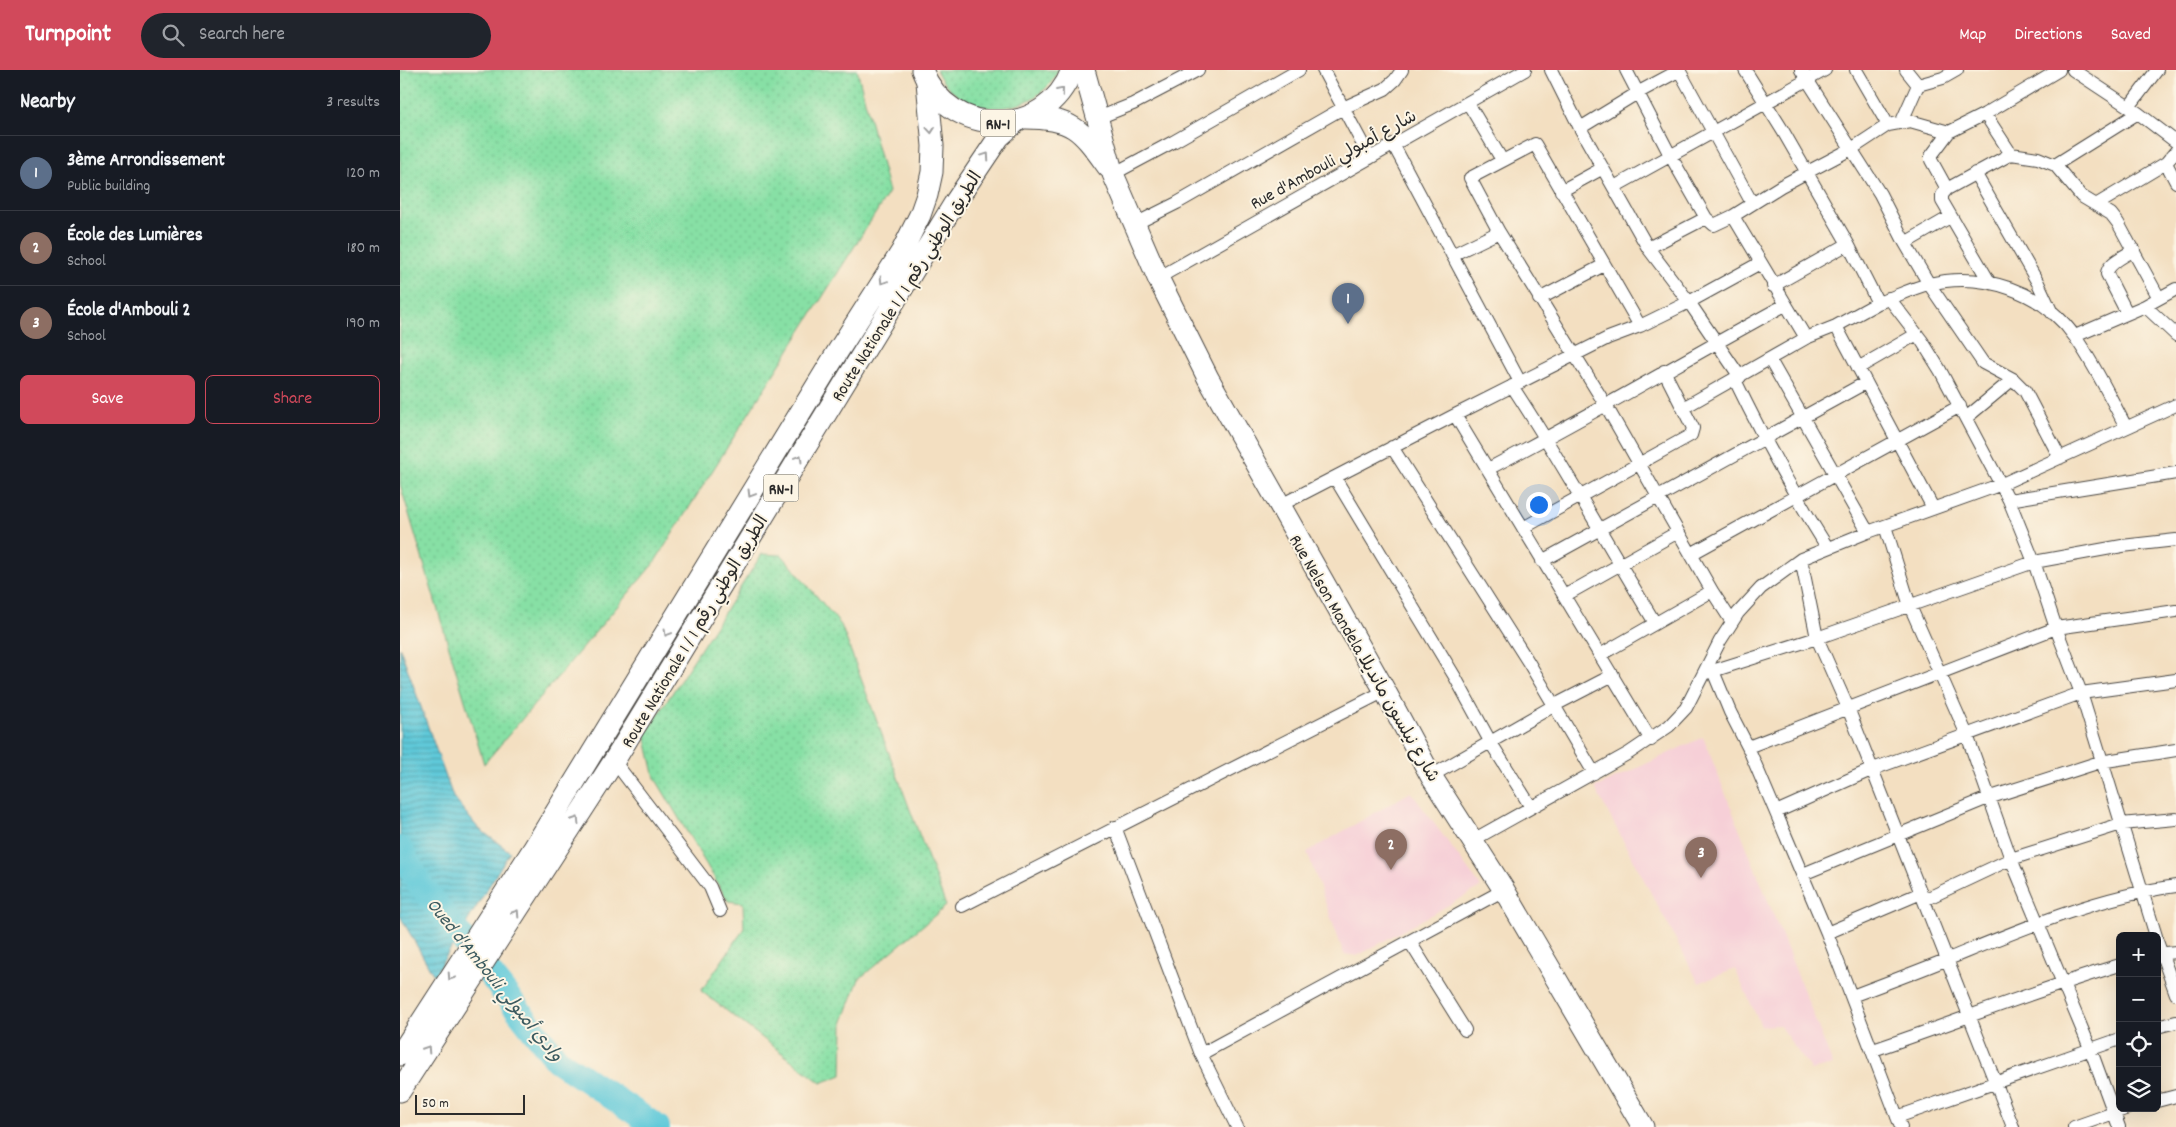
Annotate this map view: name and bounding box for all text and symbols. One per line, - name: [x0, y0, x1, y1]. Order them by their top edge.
- search box: [141, 13, 491, 58]
- text: Turnpoint: [25, 18, 111, 52]
- icon: search: [159, 21, 187, 49]
- text: Search here: [199, 22, 285, 49]
- text: Map: [1959, 23, 1986, 48]
- text: Directions: [2014, 23, 2083, 48]
- text: Saved: [2111, 23, 2151, 48]
- text: Nearby: [20, 88, 75, 118]
- one-way arrow: [1055, 88, 1064, 97]
- text: 3 results: [326, 91, 380, 114]
- street label: Rue d'Ambouli شارع أمبولي: [1246, 105, 1423, 218]
- road number: RN-1: [980, 110, 1016, 136]
- one-way arrow: [926, 127, 937, 135]
- text: 3ème Arrondissement: [67, 148, 225, 175]
- one-way arrow: [980, 152, 989, 162]
- text: 1: [34, 162, 38, 185]
- text: 120 m: [346, 162, 380, 185]
- street label: Route Nationale 1 / الطريق الوطني رقم 1: [827, 167, 990, 408]
- text: Public building: [67, 175, 150, 198]
- text: École des Lumières: [67, 223, 203, 250]
- text: 2: [33, 237, 40, 260]
- text: 180 m: [347, 237, 380, 260]
- text: School: [67, 250, 106, 273]
- one-way arrow: [879, 276, 889, 285]
- pin: 1: [1332, 283, 1364, 324]
- text: École d'Ambouli 2: [67, 298, 191, 325]
- text: 3: [32, 312, 40, 335]
- text: 190 m: [346, 312, 380, 335]
- text: School: [67, 325, 106, 348]
- button: Save: [20, 375, 195, 424]
- button: Share: [205, 375, 380, 424]
- one-way arrow: [793, 454, 803, 463]
- road number: RN-1: [764, 474, 798, 502]
- one-way arrow: [748, 488, 758, 497]
- your location: [1526, 492, 1552, 518]
- street label: Route Nationale 1 / الطريق الوطني رقم 1: [617, 511, 777, 754]
- street label: Rue Nelson Mandela شارع نيلسون مانديلا: [1281, 531, 1444, 788]
- one-way arrow: [663, 627, 673, 636]
- one-way arrow: [570, 816, 580, 825]
- pin: 2: [1375, 829, 1407, 870]
- pin: 3: [1685, 837, 1717, 878]
- water label: Oued d'Ambouli وادي أمبولي: [419, 894, 568, 1069]
- one-way arrow: [510, 909, 519, 919]
- map controls: [2116, 932, 2161, 1112]
- button: +: [2116, 932, 2161, 977]
- one-way arrow: [447, 972, 457, 981]
- button: −: [2116, 977, 2161, 1022]
- button: locate: [2116, 1022, 2161, 1067]
- one-way arrow: [421, 1045, 430, 1055]
- button: layers: [2116, 1067, 2161, 1112]
- scale bar: [415, 1092, 525, 1115]
- text: 50 m: [422, 1094, 449, 1114]

